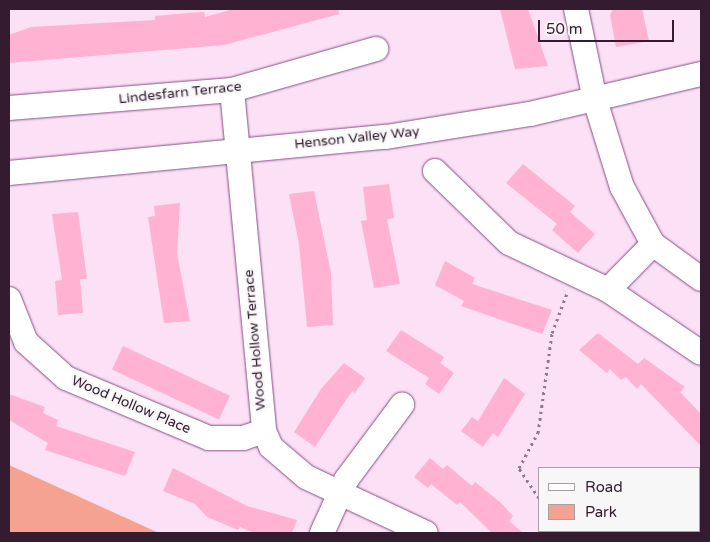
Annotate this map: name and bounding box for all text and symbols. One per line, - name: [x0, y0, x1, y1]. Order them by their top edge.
- scale bar: [540, 10, 676, 42]
- text: 50 m: [546, 20, 583, 38]
- street label: Lindesfarn Terrace: [118, 78, 242, 108]
- street label: Henson Valley Way: [294, 123, 420, 153]
- street label: Wood Hollow Terrace: [240, 269, 270, 411]
- street label: Wood Hollow Place: [69, 372, 193, 438]
- legend: [538, 467, 700, 532]
- text: Road: [585, 478, 623, 496]
- text: Park: [585, 503, 617, 521]

